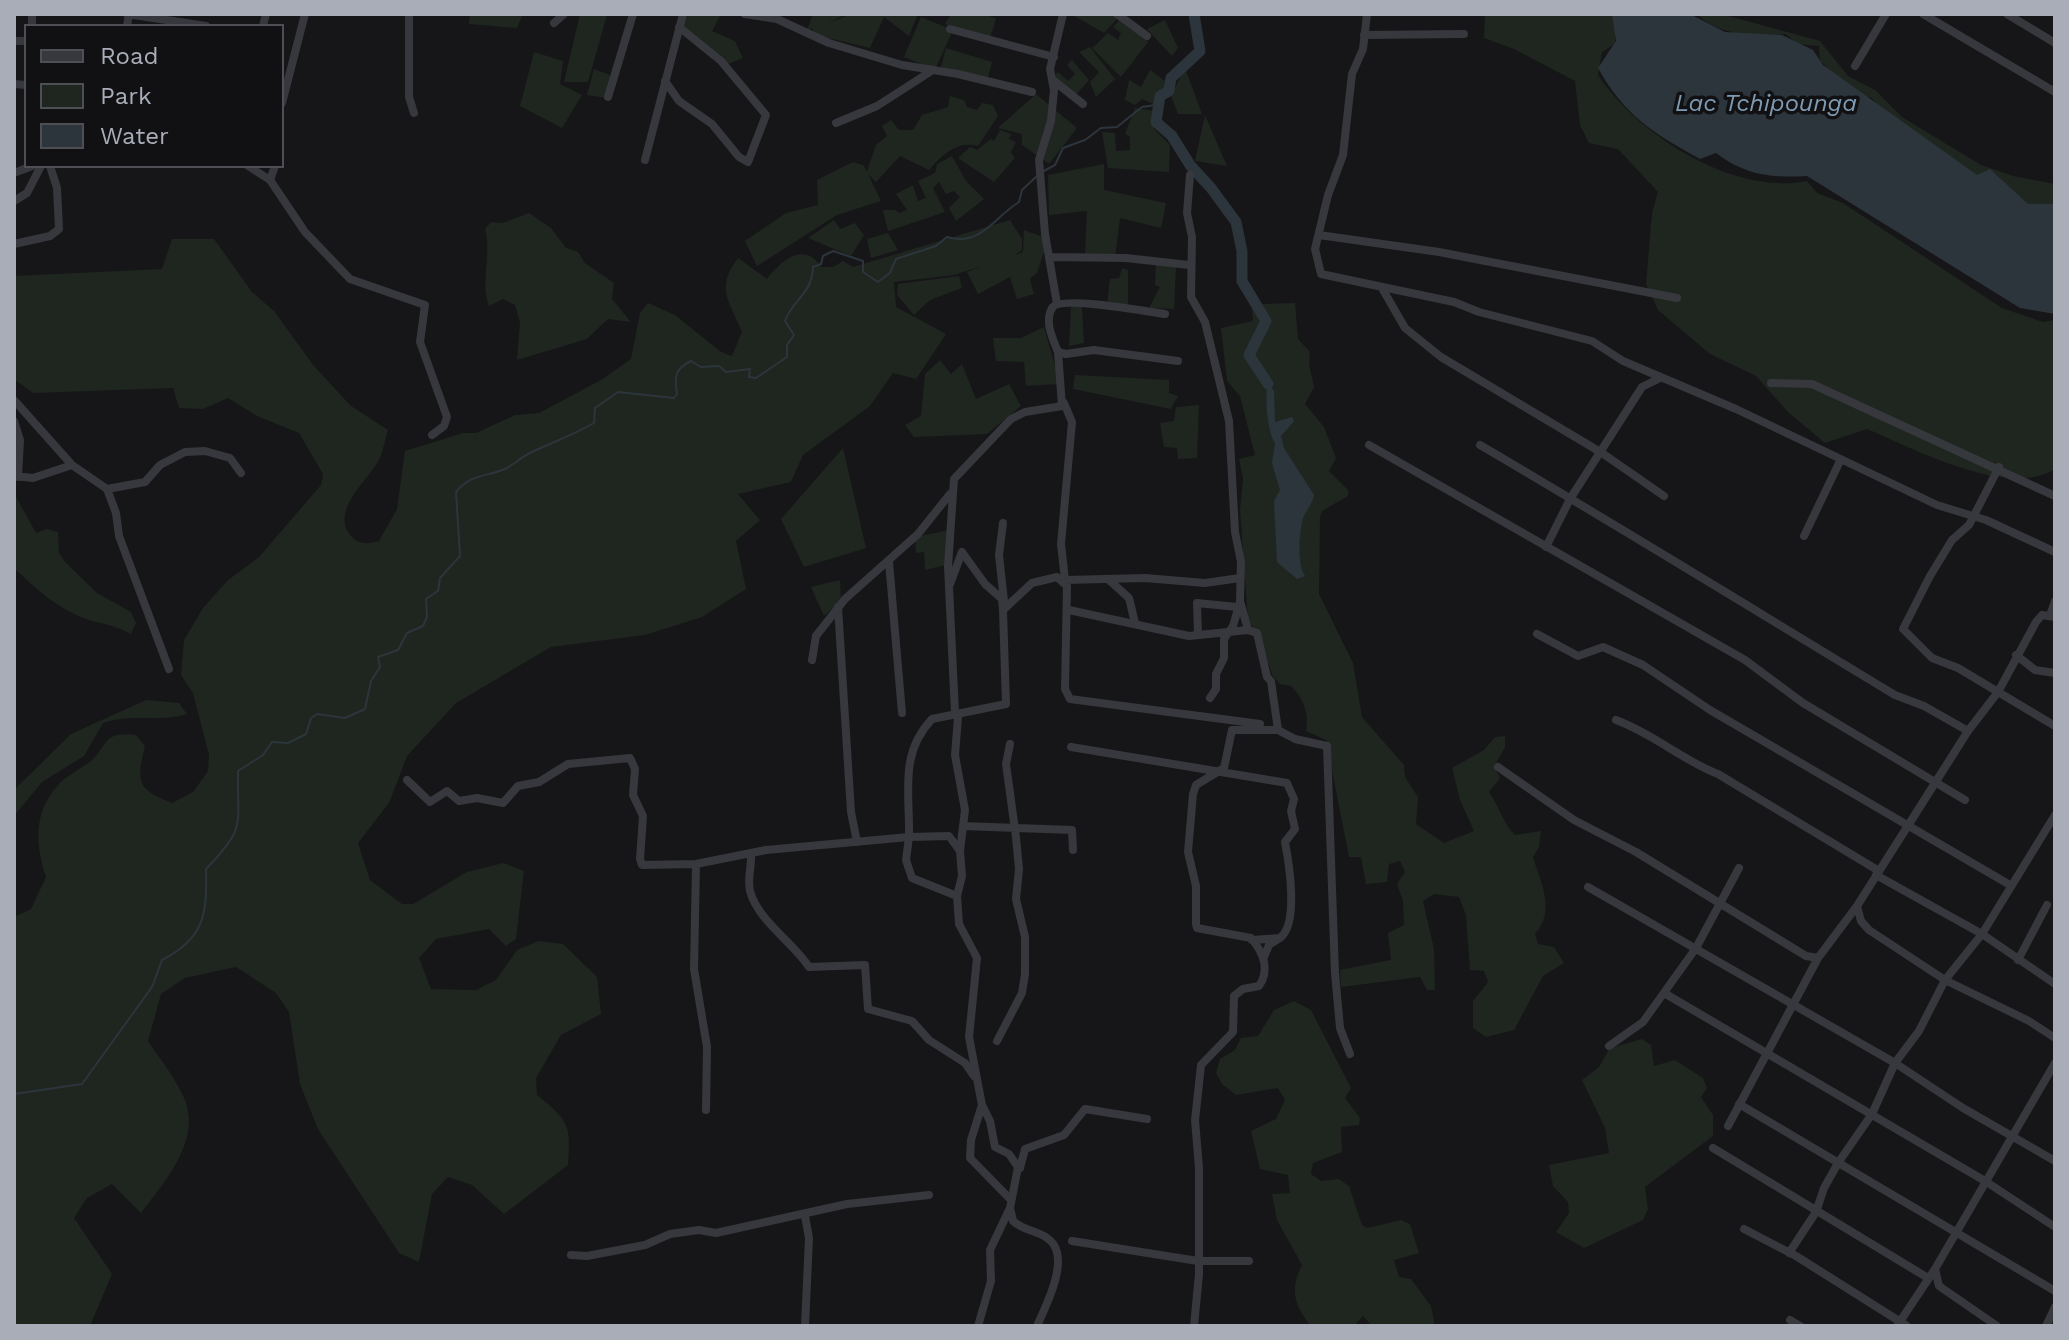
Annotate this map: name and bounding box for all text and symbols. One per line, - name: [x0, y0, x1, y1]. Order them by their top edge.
- legend: [24, 24, 284, 168]
- text: Road: [100, 42, 159, 70]
- text: Park: [100, 82, 152, 110]
- water label: Lac Tchipounga: [1675, 90, 1857, 118]
- text: Water: [100, 122, 169, 150]

